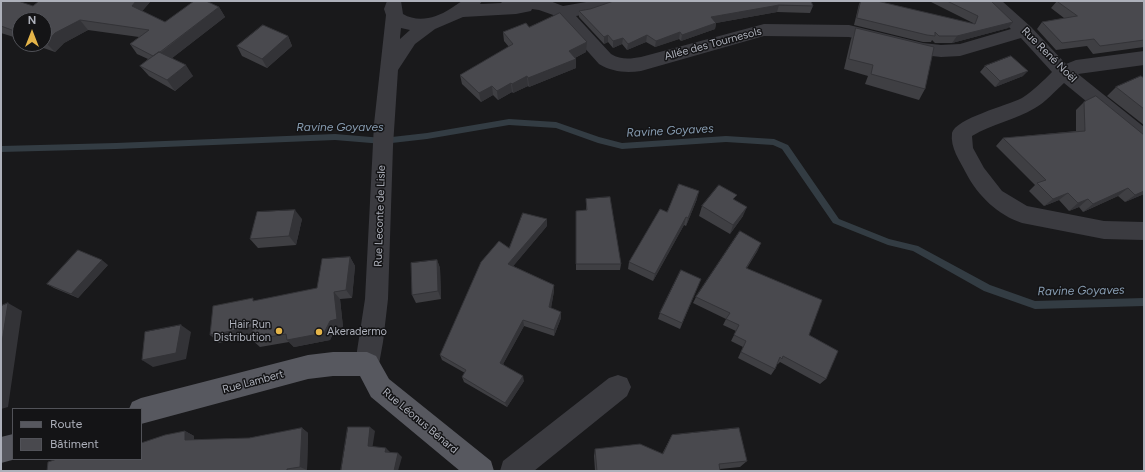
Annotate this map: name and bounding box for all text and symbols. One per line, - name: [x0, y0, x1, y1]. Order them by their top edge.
- north arrow: [12, 12, 52, 52]
- text: N: [28, 14, 36, 27]
- street label: Allée des Tournesols: [663, 25, 763, 63]
- street label: Rue René Noël: [1019, 25, 1079, 85]
- water label: Ravine Goyaves: [296, 120, 384, 134]
- water label: Ravine Goyaves: [626, 122, 714, 140]
- street label: Rue Leconte de Lisle: [372, 165, 388, 267]
- water label: Ravine Goyaves: [1037, 283, 1125, 299]
- place label: Hair Run Distribution: [214, 318, 271, 344]
- place label: Akeradermo: [327, 325, 387, 339]
- marker: Hair Run Distribution: [274, 326, 284, 336]
- marker: Akeradermo: [314, 327, 324, 337]
- street label: Rue Lambert: [221, 368, 285, 396]
- street label: Rue Léonus Bénard: [380, 386, 460, 456]
- legend: [12, 408, 142, 460]
- text: Route: [50, 417, 82, 431]
- text: Bâtiment: [50, 437, 99, 451]

